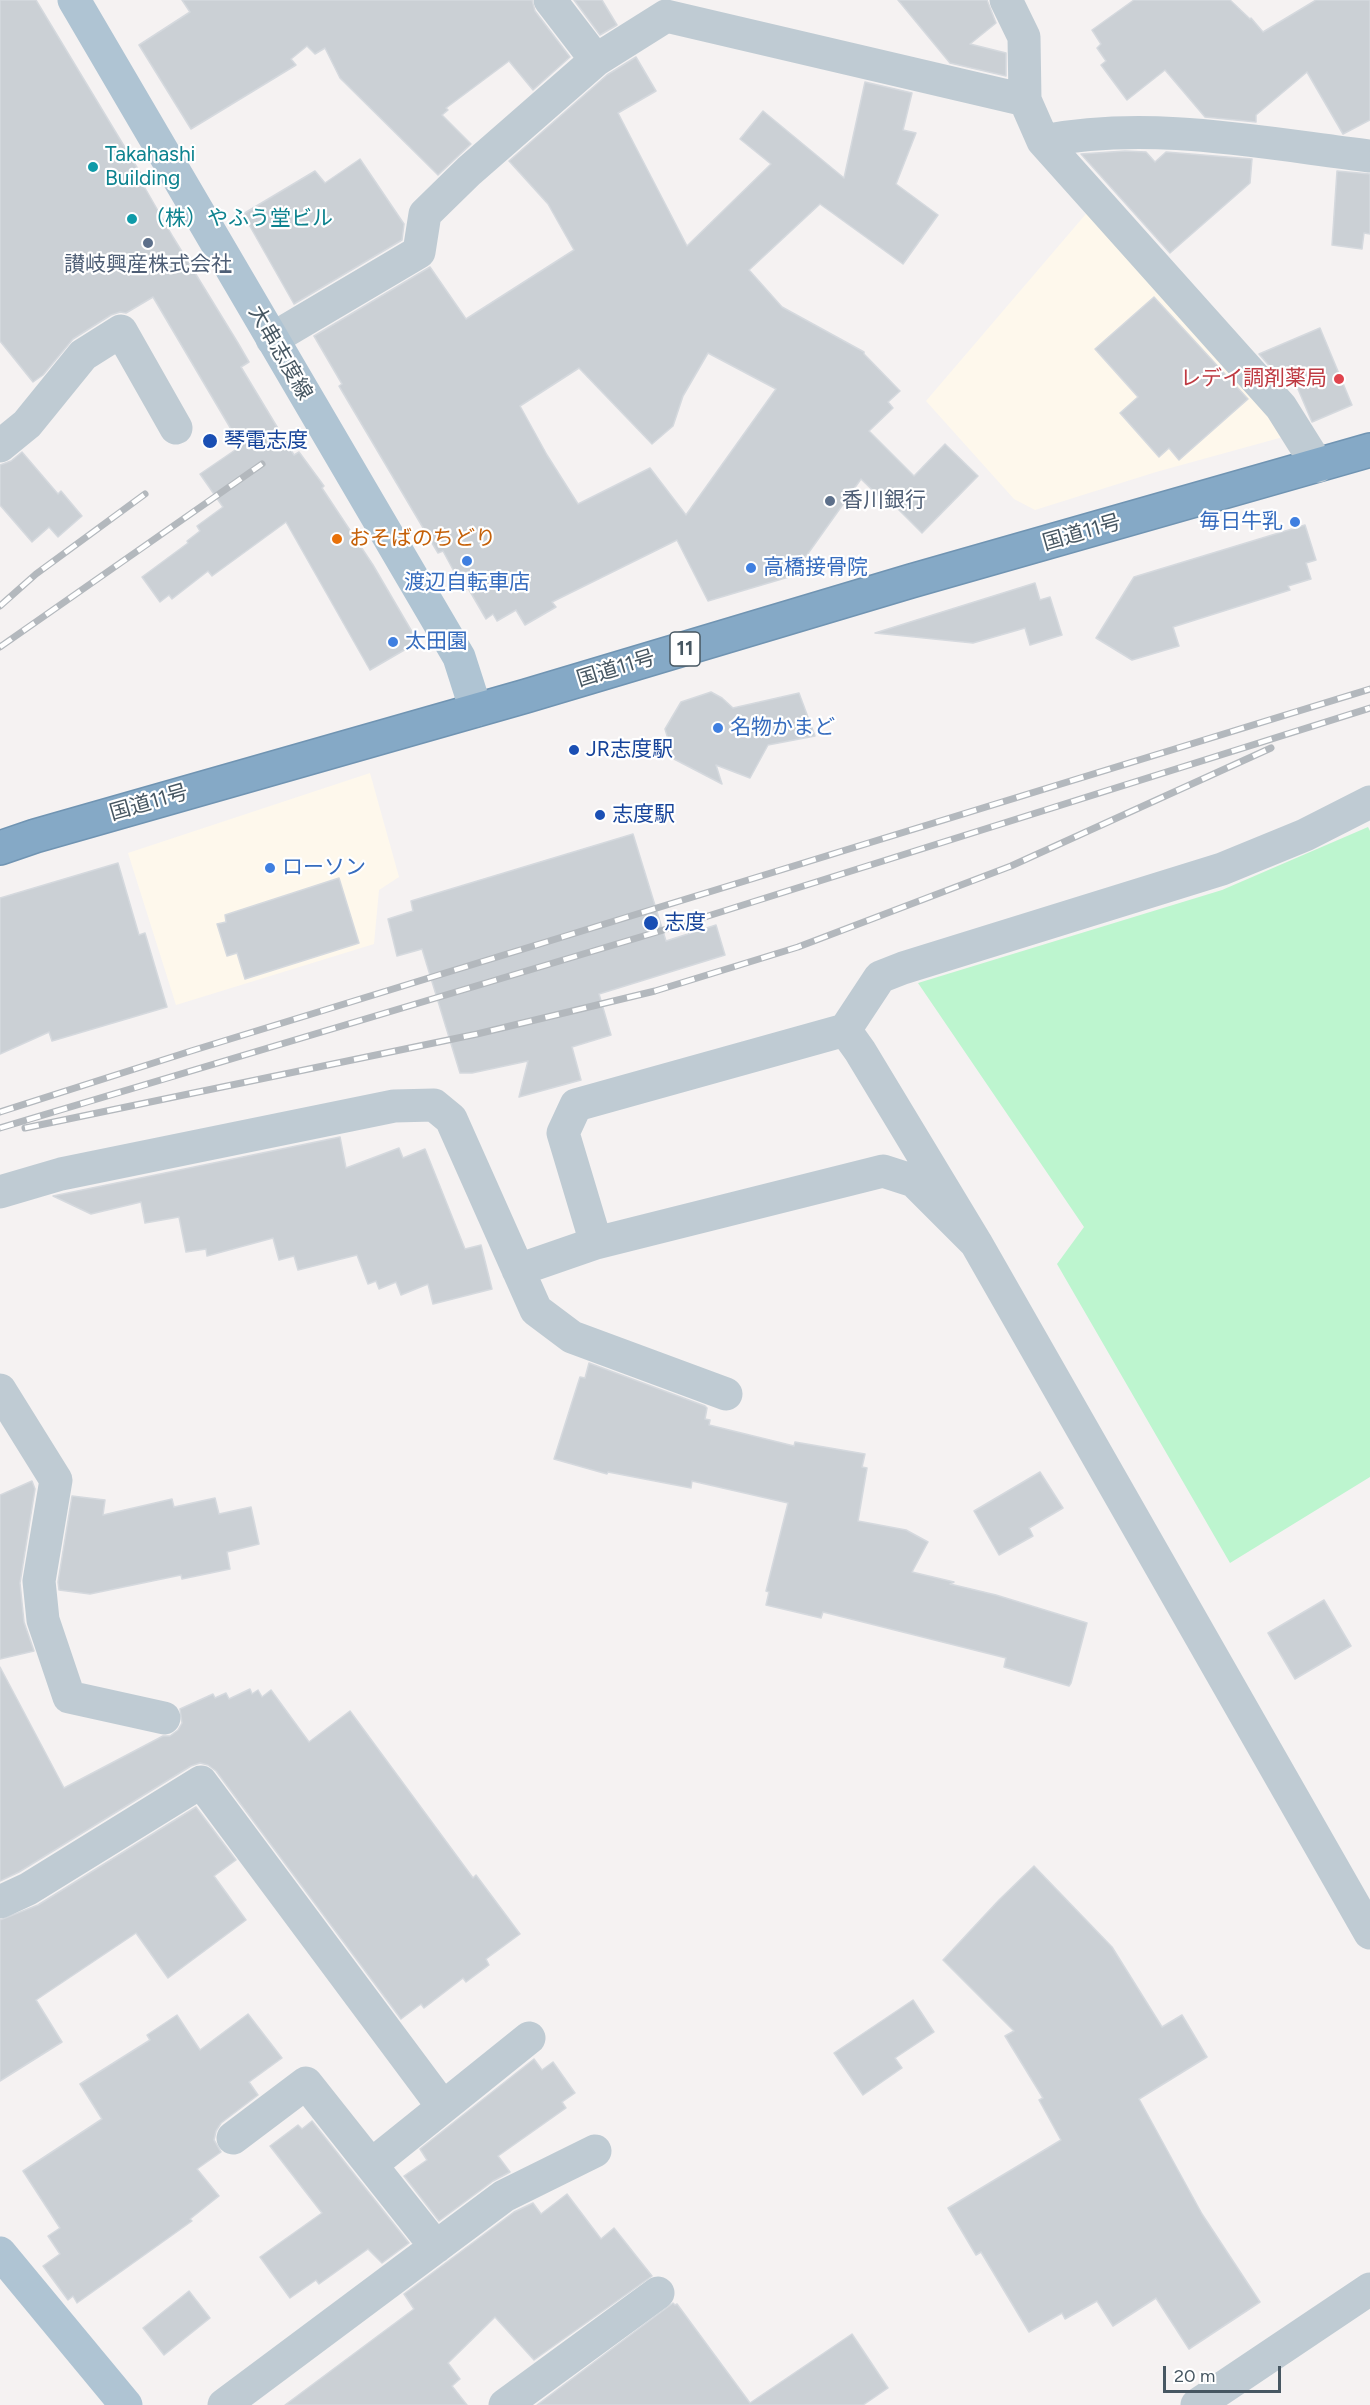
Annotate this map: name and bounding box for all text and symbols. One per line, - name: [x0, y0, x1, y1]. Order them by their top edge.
- place label: Takahashi Building: [105, 142, 195, 192]
- marker: Takahashi Building: [86, 160, 100, 174]
- place label: （株）やふう堂ビル: [144, 206, 333, 232]
- marker: （株）やふう堂ビル: [125, 212, 139, 226]
- marker: 讃岐興産株式会社: [141, 236, 155, 250]
- place label: 讃岐興産株式会社: [64, 252, 232, 278]
- street label: 大串志度線: [243, 301, 317, 405]
- place label: レデイ調剤薬局: [1180, 366, 1327, 392]
- marker: レデイ調剤薬局: [1332, 372, 1346, 386]
- place label: 琴電志度: [224, 428, 308, 454]
- marker: 琴電志度: [201, 432, 219, 450]
- place label: 香川銀行: [842, 488, 926, 514]
- marker: 香川銀行: [823, 494, 837, 508]
- place label: 毎日牛乳: [1199, 509, 1283, 535]
- street label: 国道11号: [1040, 510, 1124, 556]
- marker: 毎日牛乳: [1288, 515, 1302, 529]
- place label: おそばのちどり: [349, 526, 496, 552]
- marker: おそばのちどり: [330, 532, 344, 546]
- marker: 渡辺自転車店: [460, 554, 474, 568]
- place label: 高橋接骨院: [763, 555, 868, 581]
- marker: 高橋接骨院: [744, 561, 758, 575]
- place label: 渡辺自転車店: [404, 570, 530, 596]
- place label: 太田園: [405, 629, 468, 655]
- road number: 11: [670, 632, 700, 666]
- marker: 太田園: [386, 635, 400, 649]
- street label: 国道11号: [574, 645, 658, 693]
- place label: 名物かまど: [730, 715, 835, 741]
- marker: 名物かまど: [711, 721, 725, 735]
- place label: JR志度駅: [586, 737, 673, 763]
- marker: JR志度駅: [567, 743, 581, 757]
- street label: 国道11号: [107, 780, 191, 826]
- place label: 志度駅: [612, 802, 675, 828]
- marker: 志度駅: [593, 808, 607, 822]
- place label: ローソン: [282, 855, 366, 881]
- marker: ローソン: [263, 861, 277, 875]
- place label: 志度: [664, 910, 706, 936]
- marker: 志度: [642, 914, 660, 932]
- scale bar: [1166, 2354, 1284, 2392]
- text: 20 m: [1174, 2365, 1215, 2387]

